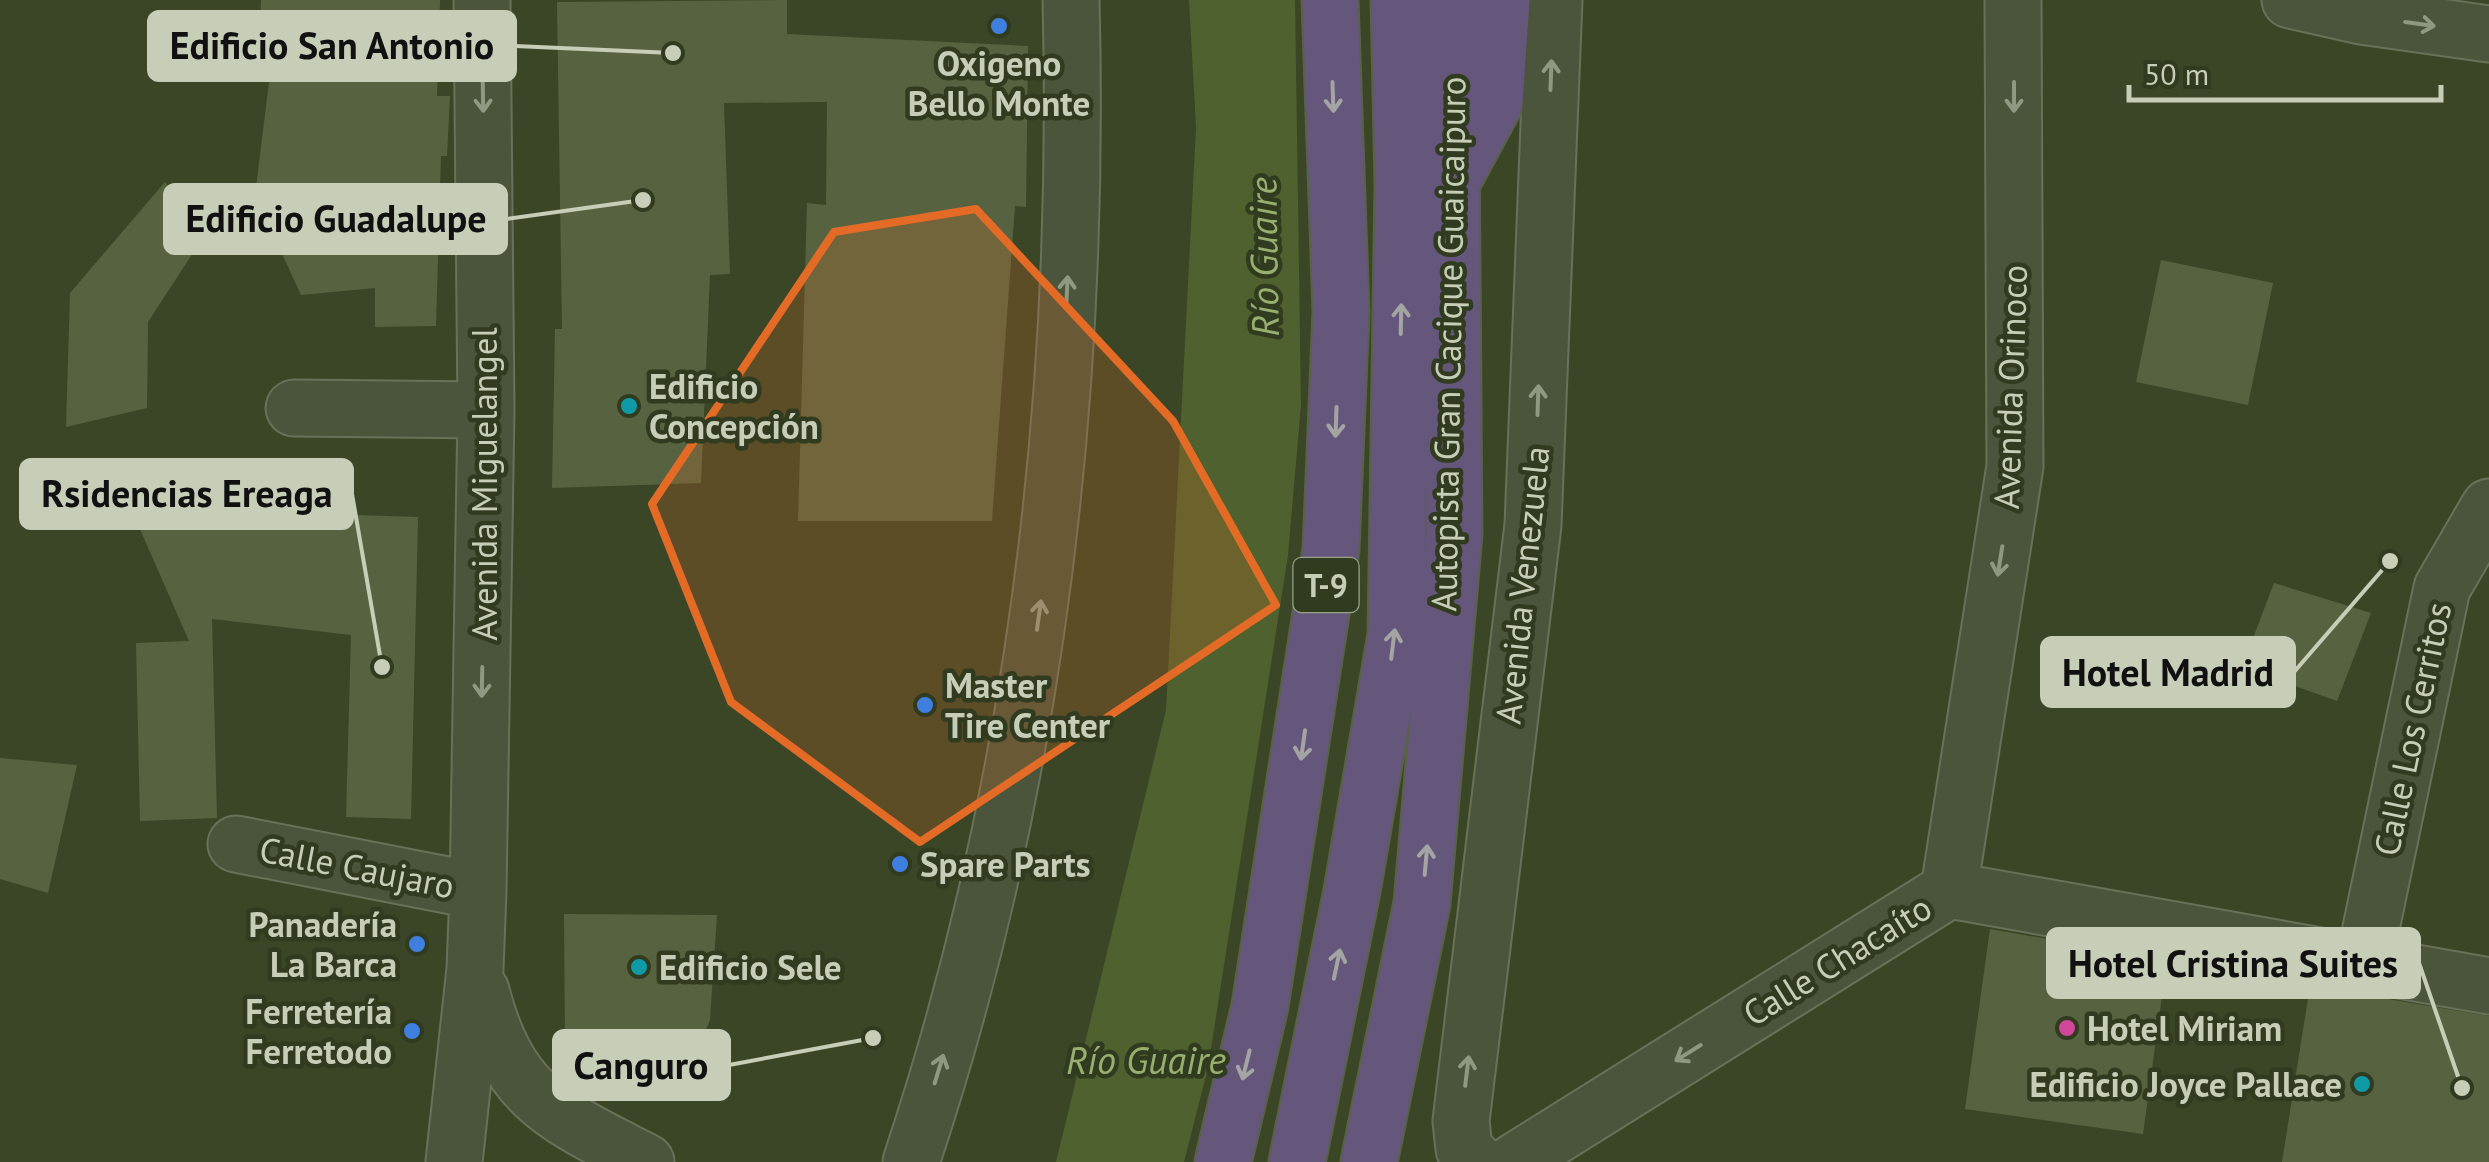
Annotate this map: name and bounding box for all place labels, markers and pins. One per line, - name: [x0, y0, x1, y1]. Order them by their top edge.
- callout: Edificio San Antonio: [149, 12, 515, 80]
- marker: Oxigeno Bello Monte: [988, 15, 1010, 37]
- place label: Oxigeno Bello Monte: [908, 40, 1090, 126]
- callout: Edificio Guadalupe: [165, 185, 506, 253]
- place label: Edificio Concepción: [649, 363, 819, 449]
- marker: Edificio Concepción: [618, 395, 640, 417]
- callout: Rsidencias Ereaga: [21, 460, 352, 528]
- callout: Hotel Madrid: [2042, 638, 2294, 706]
- place label: Master Tire Center: [945, 662, 1111, 748]
- marker: Master Tire Center: [914, 694, 936, 716]
- place label: Spare Parts: [920, 841, 1090, 887]
- marker: Spare Parts: [889, 853, 911, 875]
- place label: Panadería La Barca: [248, 901, 397, 987]
- callout: Hotel Cristina Suites: [2048, 929, 2419, 997]
- marker: Panadería La Barca: [406, 933, 428, 955]
- place label: Edificio Sele: [659, 944, 842, 990]
- marker: Edificio Sele: [628, 956, 650, 978]
- place label: Ferretería Ferretodo: [245, 988, 392, 1074]
- place label: Hotel Miriam: [2087, 1005, 2282, 1051]
- marker: Hotel Miriam: [2056, 1017, 2078, 1039]
- marker: Ferretería Ferretodo: [401, 1020, 423, 1042]
- callout: Canguro: [554, 1031, 729, 1099]
- place label: Edificio Joyce Pallace: [2029, 1061, 2342, 1107]
- marker: Edificio Joyce Pallace: [2351, 1073, 2373, 1095]

